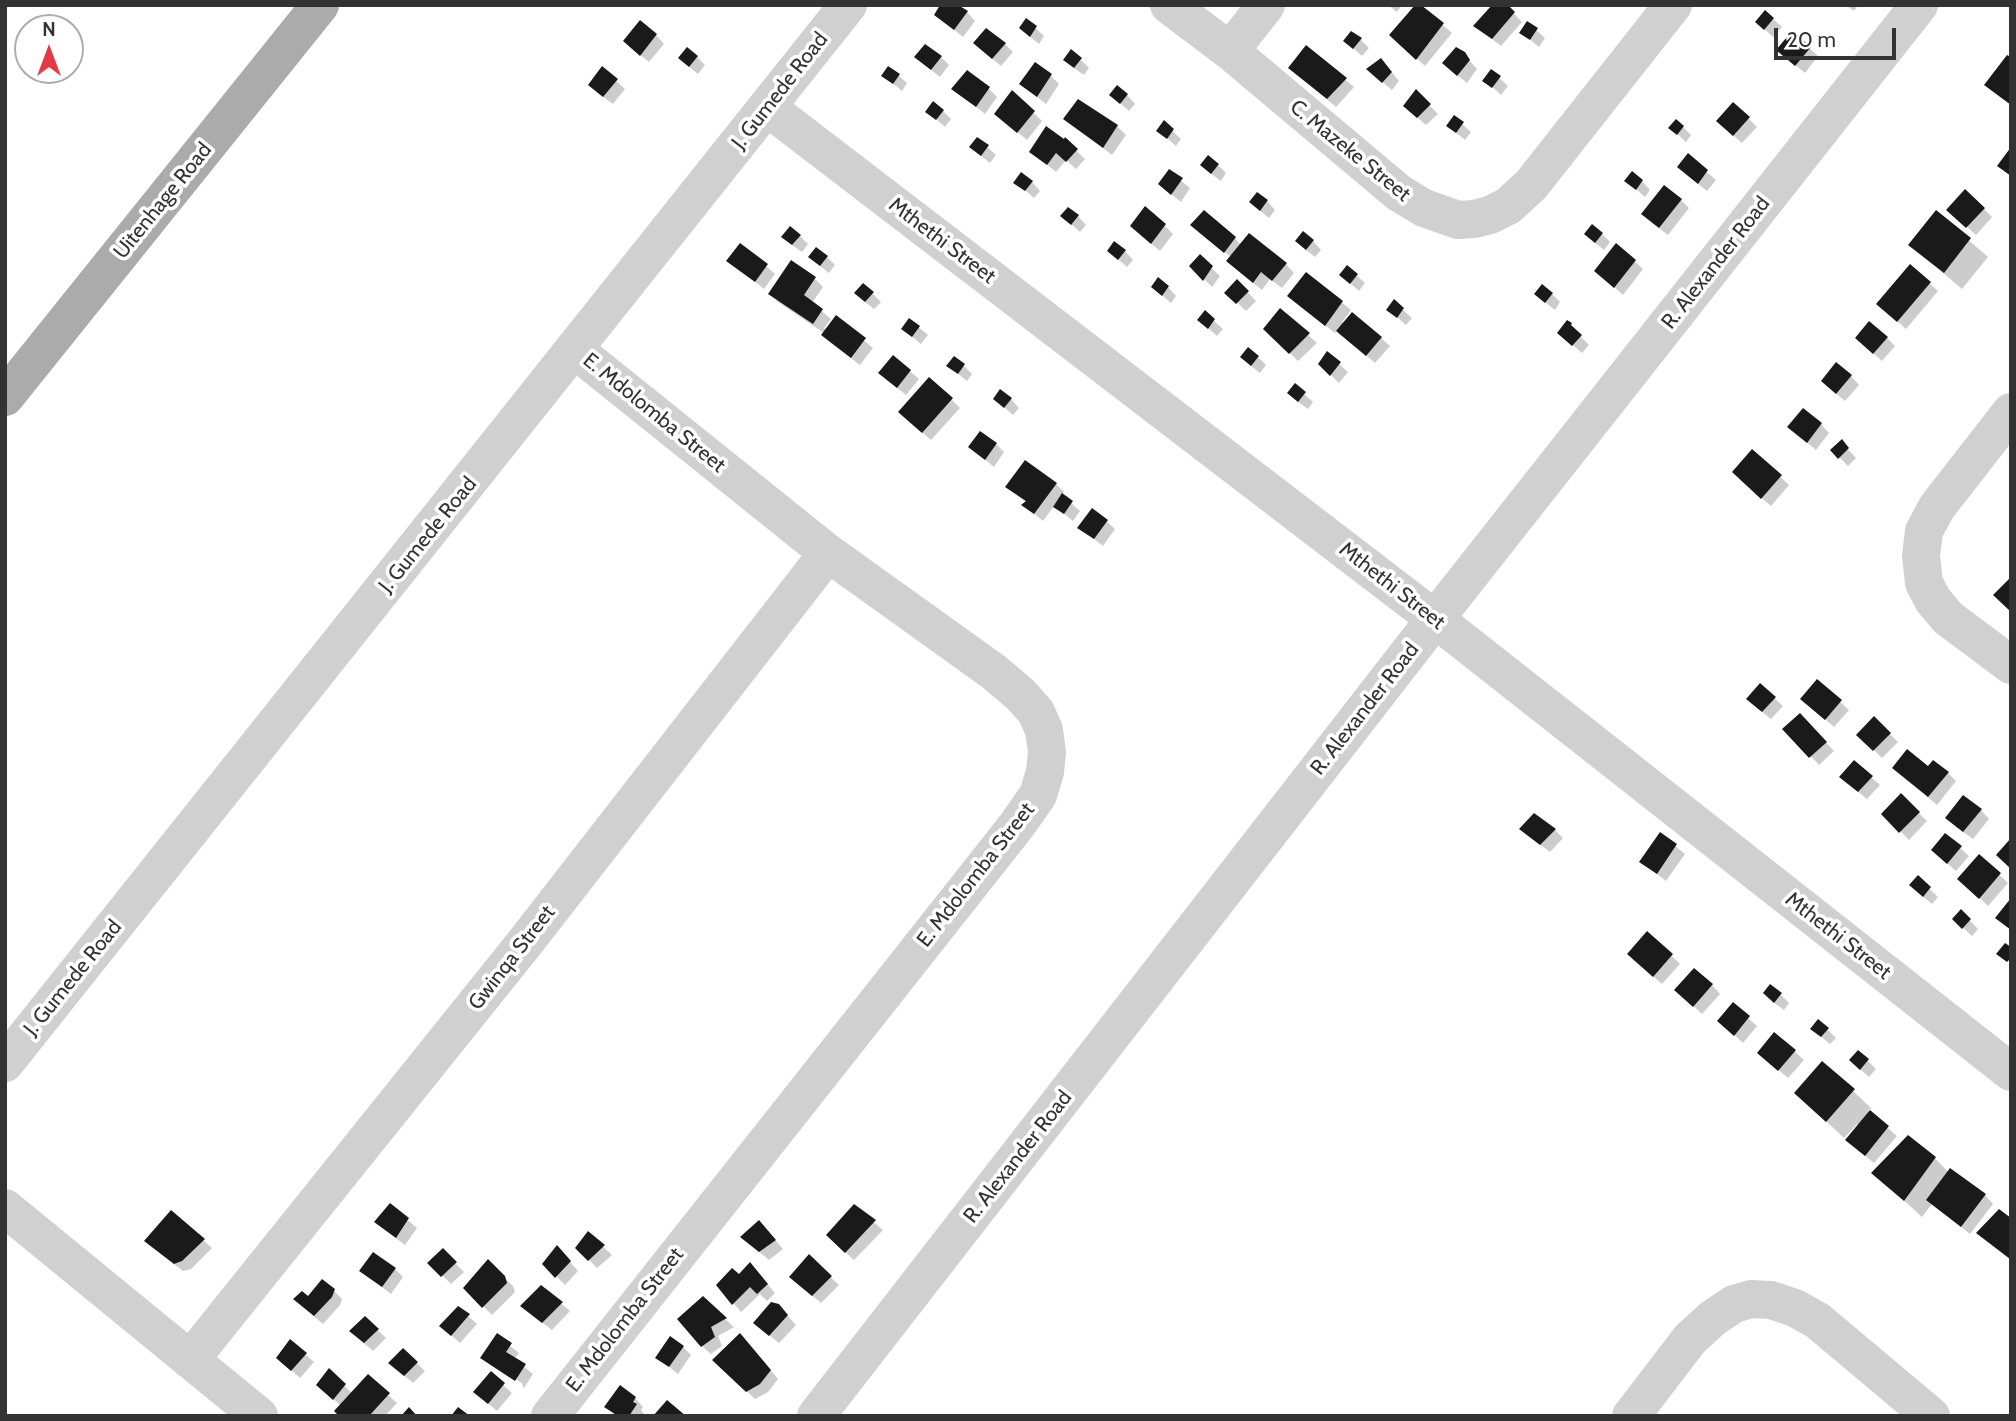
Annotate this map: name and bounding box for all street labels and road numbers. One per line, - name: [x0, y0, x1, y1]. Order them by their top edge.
- street label: J. Gumede Road: [727, 28, 833, 154]
- street label: C. Mazeke Street: [1285, 95, 1415, 207]
- street label: Uitenhage Road: [109, 138, 217, 264]
- street label: R. Alexander Road: [1656, 192, 1776, 334]
- street label: Mthethi Street: [884, 193, 1000, 289]
- street label: E. Mdolomba Street: [578, 348, 730, 478]
- street label: J. Gumede Road: [374, 472, 482, 598]
- street label: Mthethi Street: [1334, 537, 1450, 635]
- street label: R. Alexander Road: [1305, 638, 1425, 780]
- street label: E. Mdolomba Street: [912, 798, 1040, 952]
- street label: Mthethi Street: [1780, 887, 1896, 985]
- street label: Gwinqa Street: [463, 901, 561, 1015]
- street label: J. Gumede Road: [19, 915, 127, 1041]
- street label: R. Alexander Road: [958, 1086, 1078, 1228]
- street label: E. Mdolomba Street: [561, 1243, 689, 1397]

